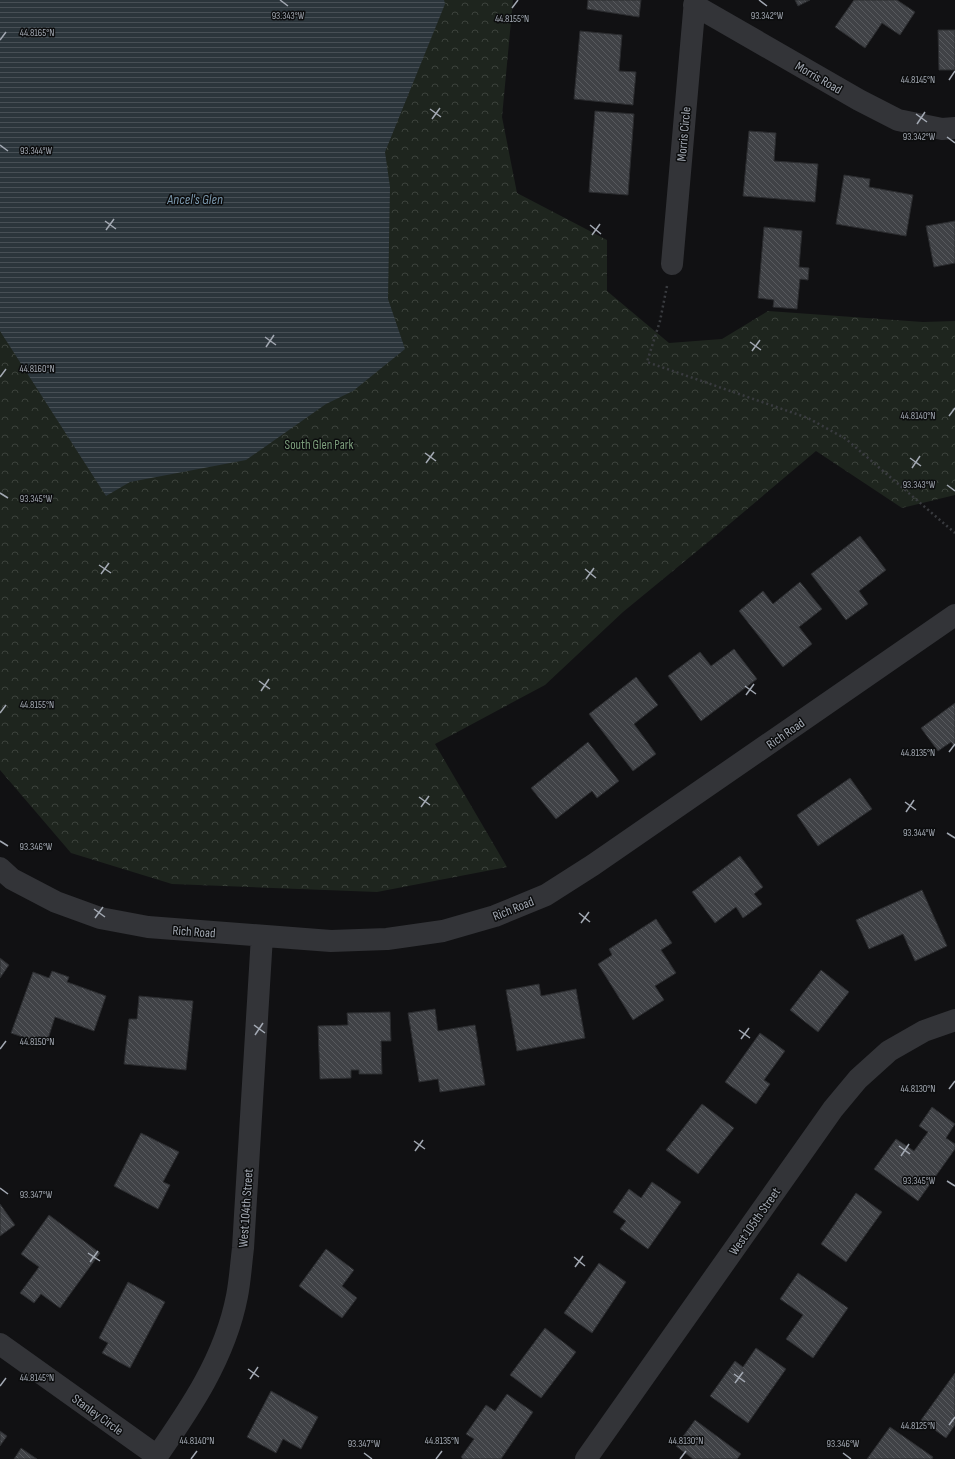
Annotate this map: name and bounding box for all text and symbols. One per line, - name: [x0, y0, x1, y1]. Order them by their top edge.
- text: 93.343°W: [272, 10, 305, 22]
- text: 93.342°W: [751, 10, 784, 22]
- text: 44.8155°N: [495, 13, 529, 25]
- text: 44.8165°N: [20, 27, 54, 39]
- street label: Morris Road: [792, 58, 845, 98]
- text: 44.8145°N: [901, 74, 935, 86]
- street label: Morris Circle: [674, 106, 694, 162]
- text: 93.342°W: [903, 131, 936, 143]
- text: 93.344°W: [20, 145, 53, 157]
- water label: Ancel's Glen: [166, 191, 223, 208]
- text: 44.8160°N: [19, 363, 55, 375]
- text: 44.8140°N: [901, 410, 935, 422]
- park label: South Glen Park: [285, 437, 353, 453]
- text: 93.343°W: [903, 479, 936, 491]
- text: 93.345°W: [20, 493, 53, 505]
- text: 44.8155°N: [20, 699, 54, 711]
- street label: Rich Road: [763, 715, 808, 753]
- text: 44.8135°N: [901, 747, 935, 759]
- text: 93.344°W: [903, 827, 936, 839]
- text: 93.346°W: [20, 841, 53, 853]
- street label: Rich Road: [490, 893, 536, 924]
- street label: Rich Road: [172, 923, 216, 941]
- text: 44.8150°N: [20, 1036, 54, 1048]
- text: 44.8130°N: [901, 1083, 935, 1095]
- street label: West 104th Street: [235, 1168, 257, 1248]
- text: 93.345°W: [903, 1175, 936, 1187]
- street label: West 105th Street: [726, 1185, 784, 1258]
- text: 93.347°W: [20, 1189, 53, 1201]
- text: 44.8145°N: [20, 1372, 54, 1384]
- street label: Stanley Circle: [69, 1391, 126, 1439]
- text: 44.8125°N: [901, 1420, 935, 1432]
- text: 44.8140°N: [180, 1435, 214, 1447]
- text: 44.8135°N: [425, 1435, 459, 1447]
- text: 44.8130°N: [669, 1435, 703, 1447]
- text: 93.347°W: [348, 1438, 381, 1450]
- text: 93.346°W: [827, 1438, 860, 1450]

